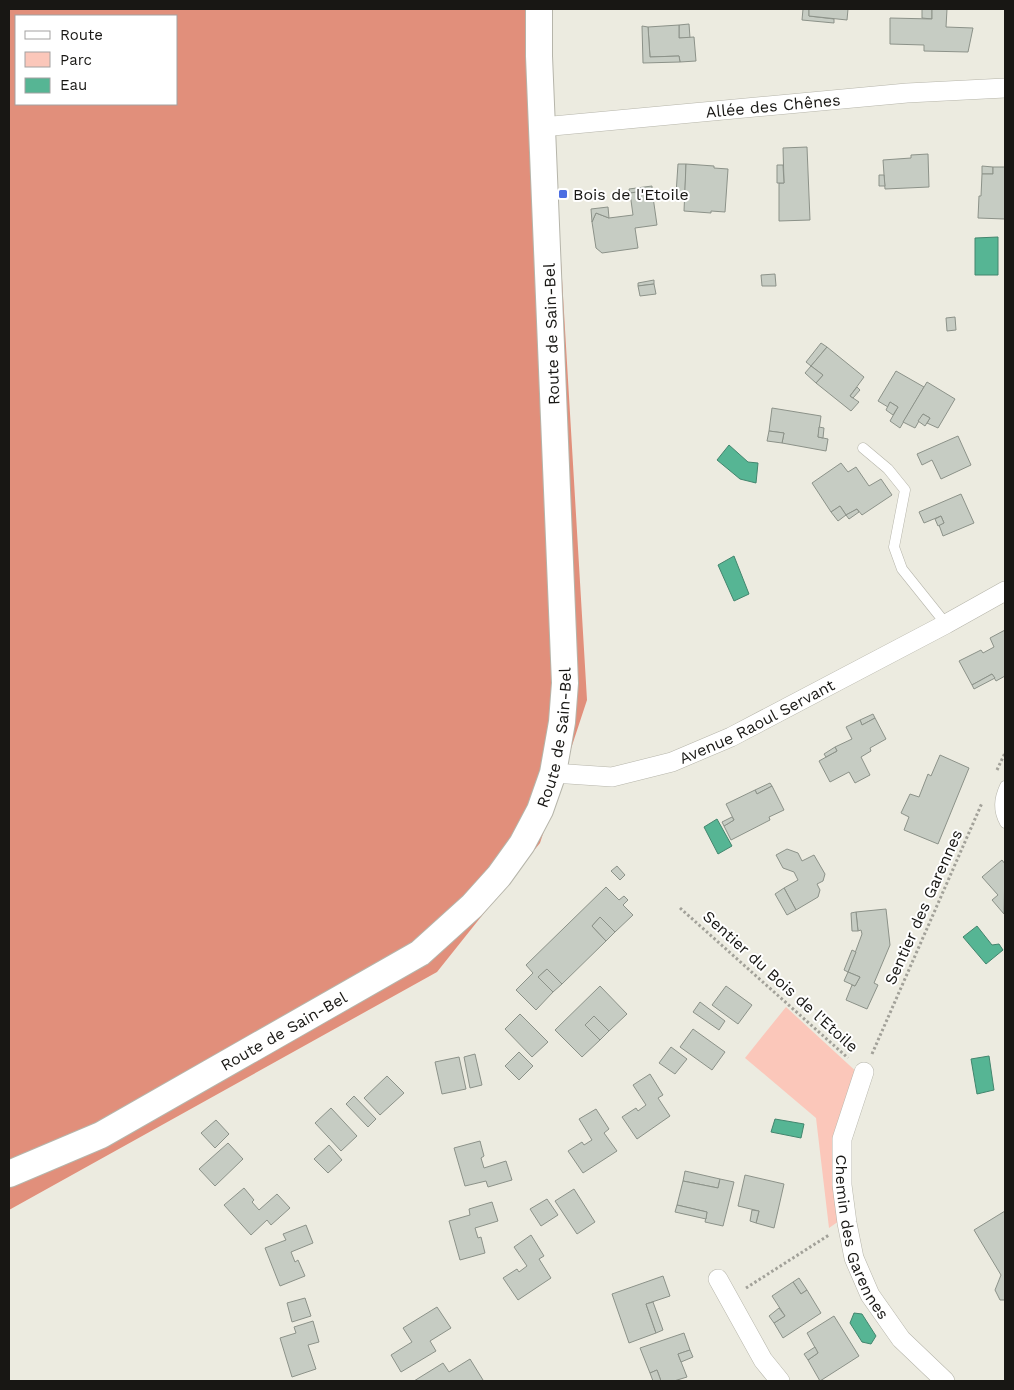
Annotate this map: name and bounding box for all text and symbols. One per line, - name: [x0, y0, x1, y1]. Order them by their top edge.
- legend: [15, 15, 178, 105]
- text: Route: [60, 26, 103, 44]
- text: Parc: [60, 51, 92, 69]
- text: Eau: [60, 76, 87, 94]
- street label: Allée des Chênes: [705, 90, 841, 122]
- place label: Bois de l'Etoile: [573, 185, 689, 204]
- marker: Bois de l'Etoile: [557, 188, 569, 200]
- street label: Route de Sain-Bel: [540, 263, 563, 405]
- street label: Route de Sain-Bel: [533, 667, 575, 810]
- street label: Avenue Raoul Servant: [676, 675, 838, 768]
- street label: Sentier des Garennes: [881, 827, 966, 988]
- street label: Sentier du Bois de l'Etoile: [699, 907, 862, 1056]
- street label: Route de Sain-Bel: [217, 988, 350, 1075]
- street label: Chemin des Garennes: [832, 1155, 893, 1323]

